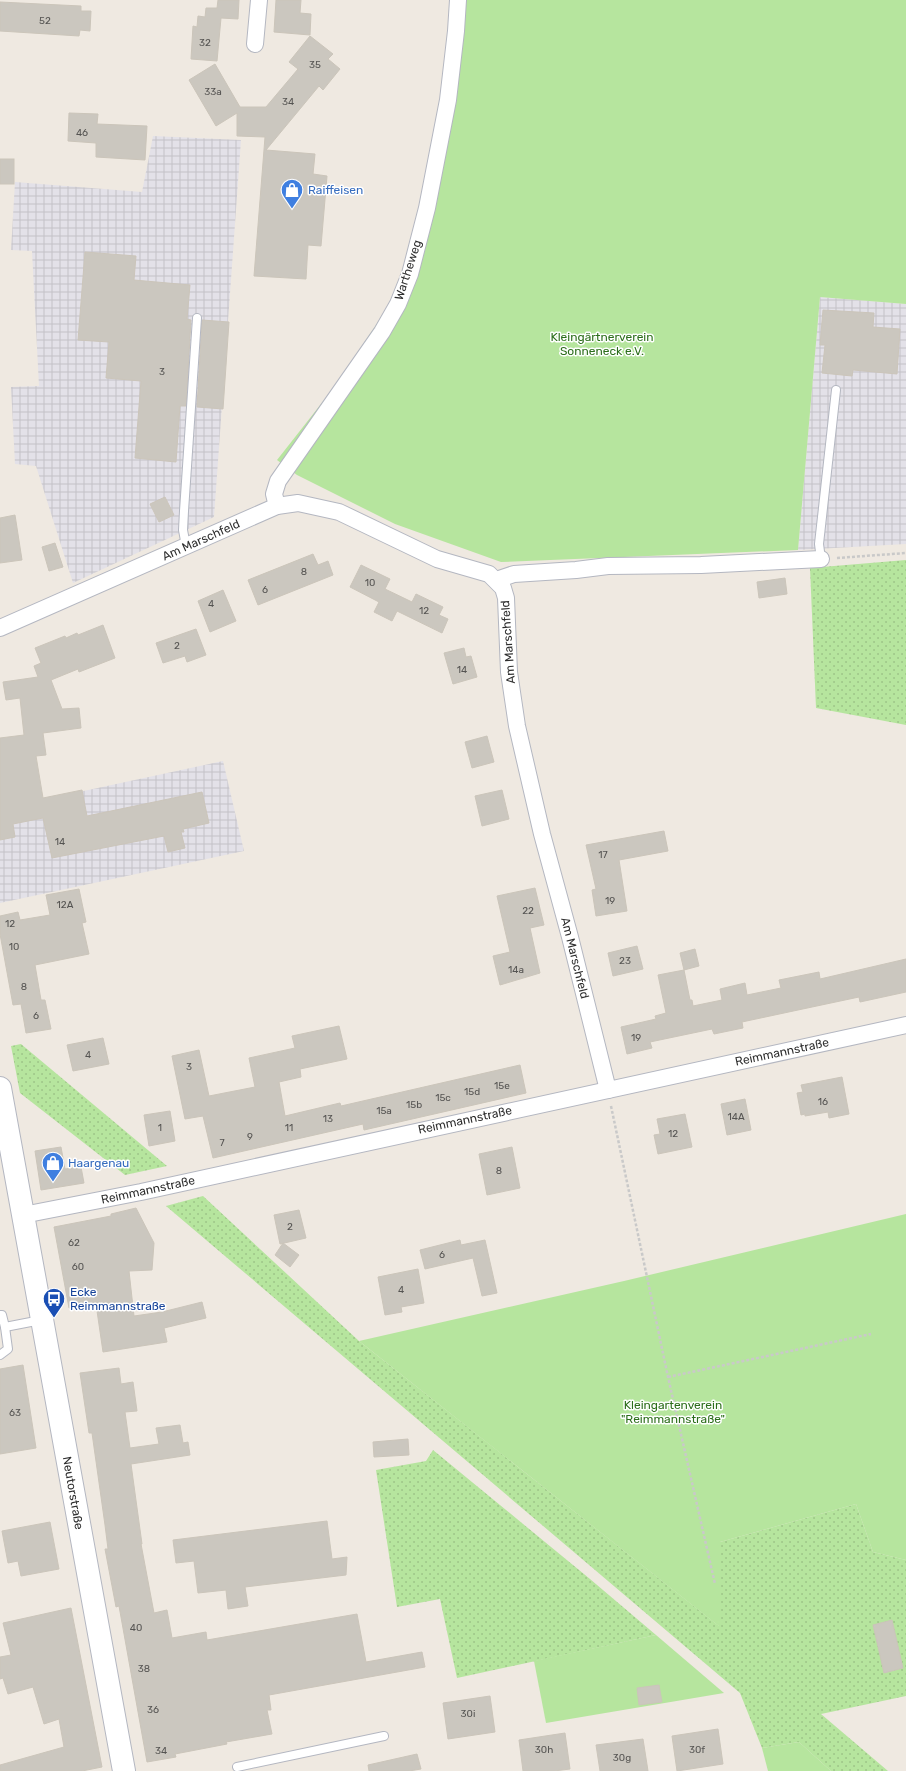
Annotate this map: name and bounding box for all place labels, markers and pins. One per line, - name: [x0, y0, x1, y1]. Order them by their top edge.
- shop icon: Raiffeisen: [279, 177, 305, 210]
- place label: Raiffeisen: [308, 183, 363, 197]
- shop icon: Haargenau: [40, 1150, 66, 1183]
- place label: Haargenau: [68, 1156, 129, 1170]
- place label: Ecke Reimmannstraße: [70, 1285, 166, 1313]
- bus stop icon: Ecke Reimmannstraße: [41, 1286, 67, 1319]

